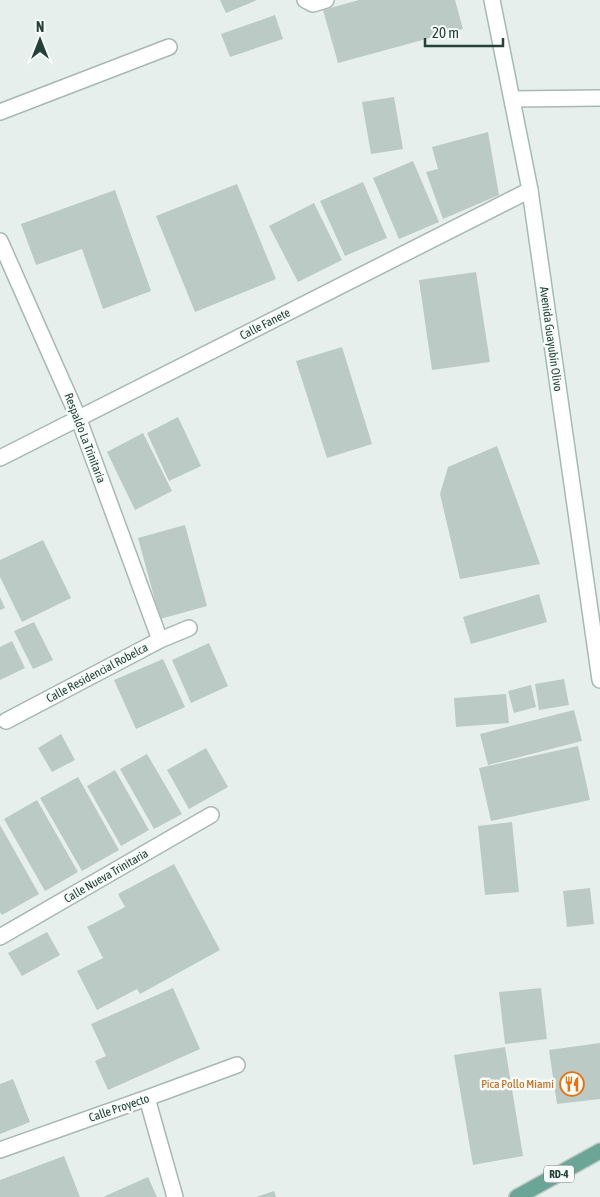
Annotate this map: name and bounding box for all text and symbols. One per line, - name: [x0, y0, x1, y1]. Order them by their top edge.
- north arrow: [15, 15, 65, 65]
- scale bar: [425, 15, 502, 47]
- text: N: [36, 19, 44, 35]
- text: 20 m: [432, 24, 459, 41]
- street label: Avenida Guayubín Olivo: [537, 286, 565, 393]
- street label: Calle Fanete: [238, 305, 292, 343]
- street label: Respaldo La Trinitaria: [61, 391, 109, 485]
- street label: Calle Residencial Robelca: [44, 640, 150, 706]
- street label: Calle Nueva Trinitaria: [61, 846, 151, 906]
- restaurant icon: Pica Pollo Miami: [559, 1071, 585, 1097]
- place label: Pica Pollo Miami: [481, 1077, 554, 1091]
- street label: Calle Proyecto: [87, 1091, 151, 1125]
- road number: RD-4: [544, 1166, 574, 1182]

